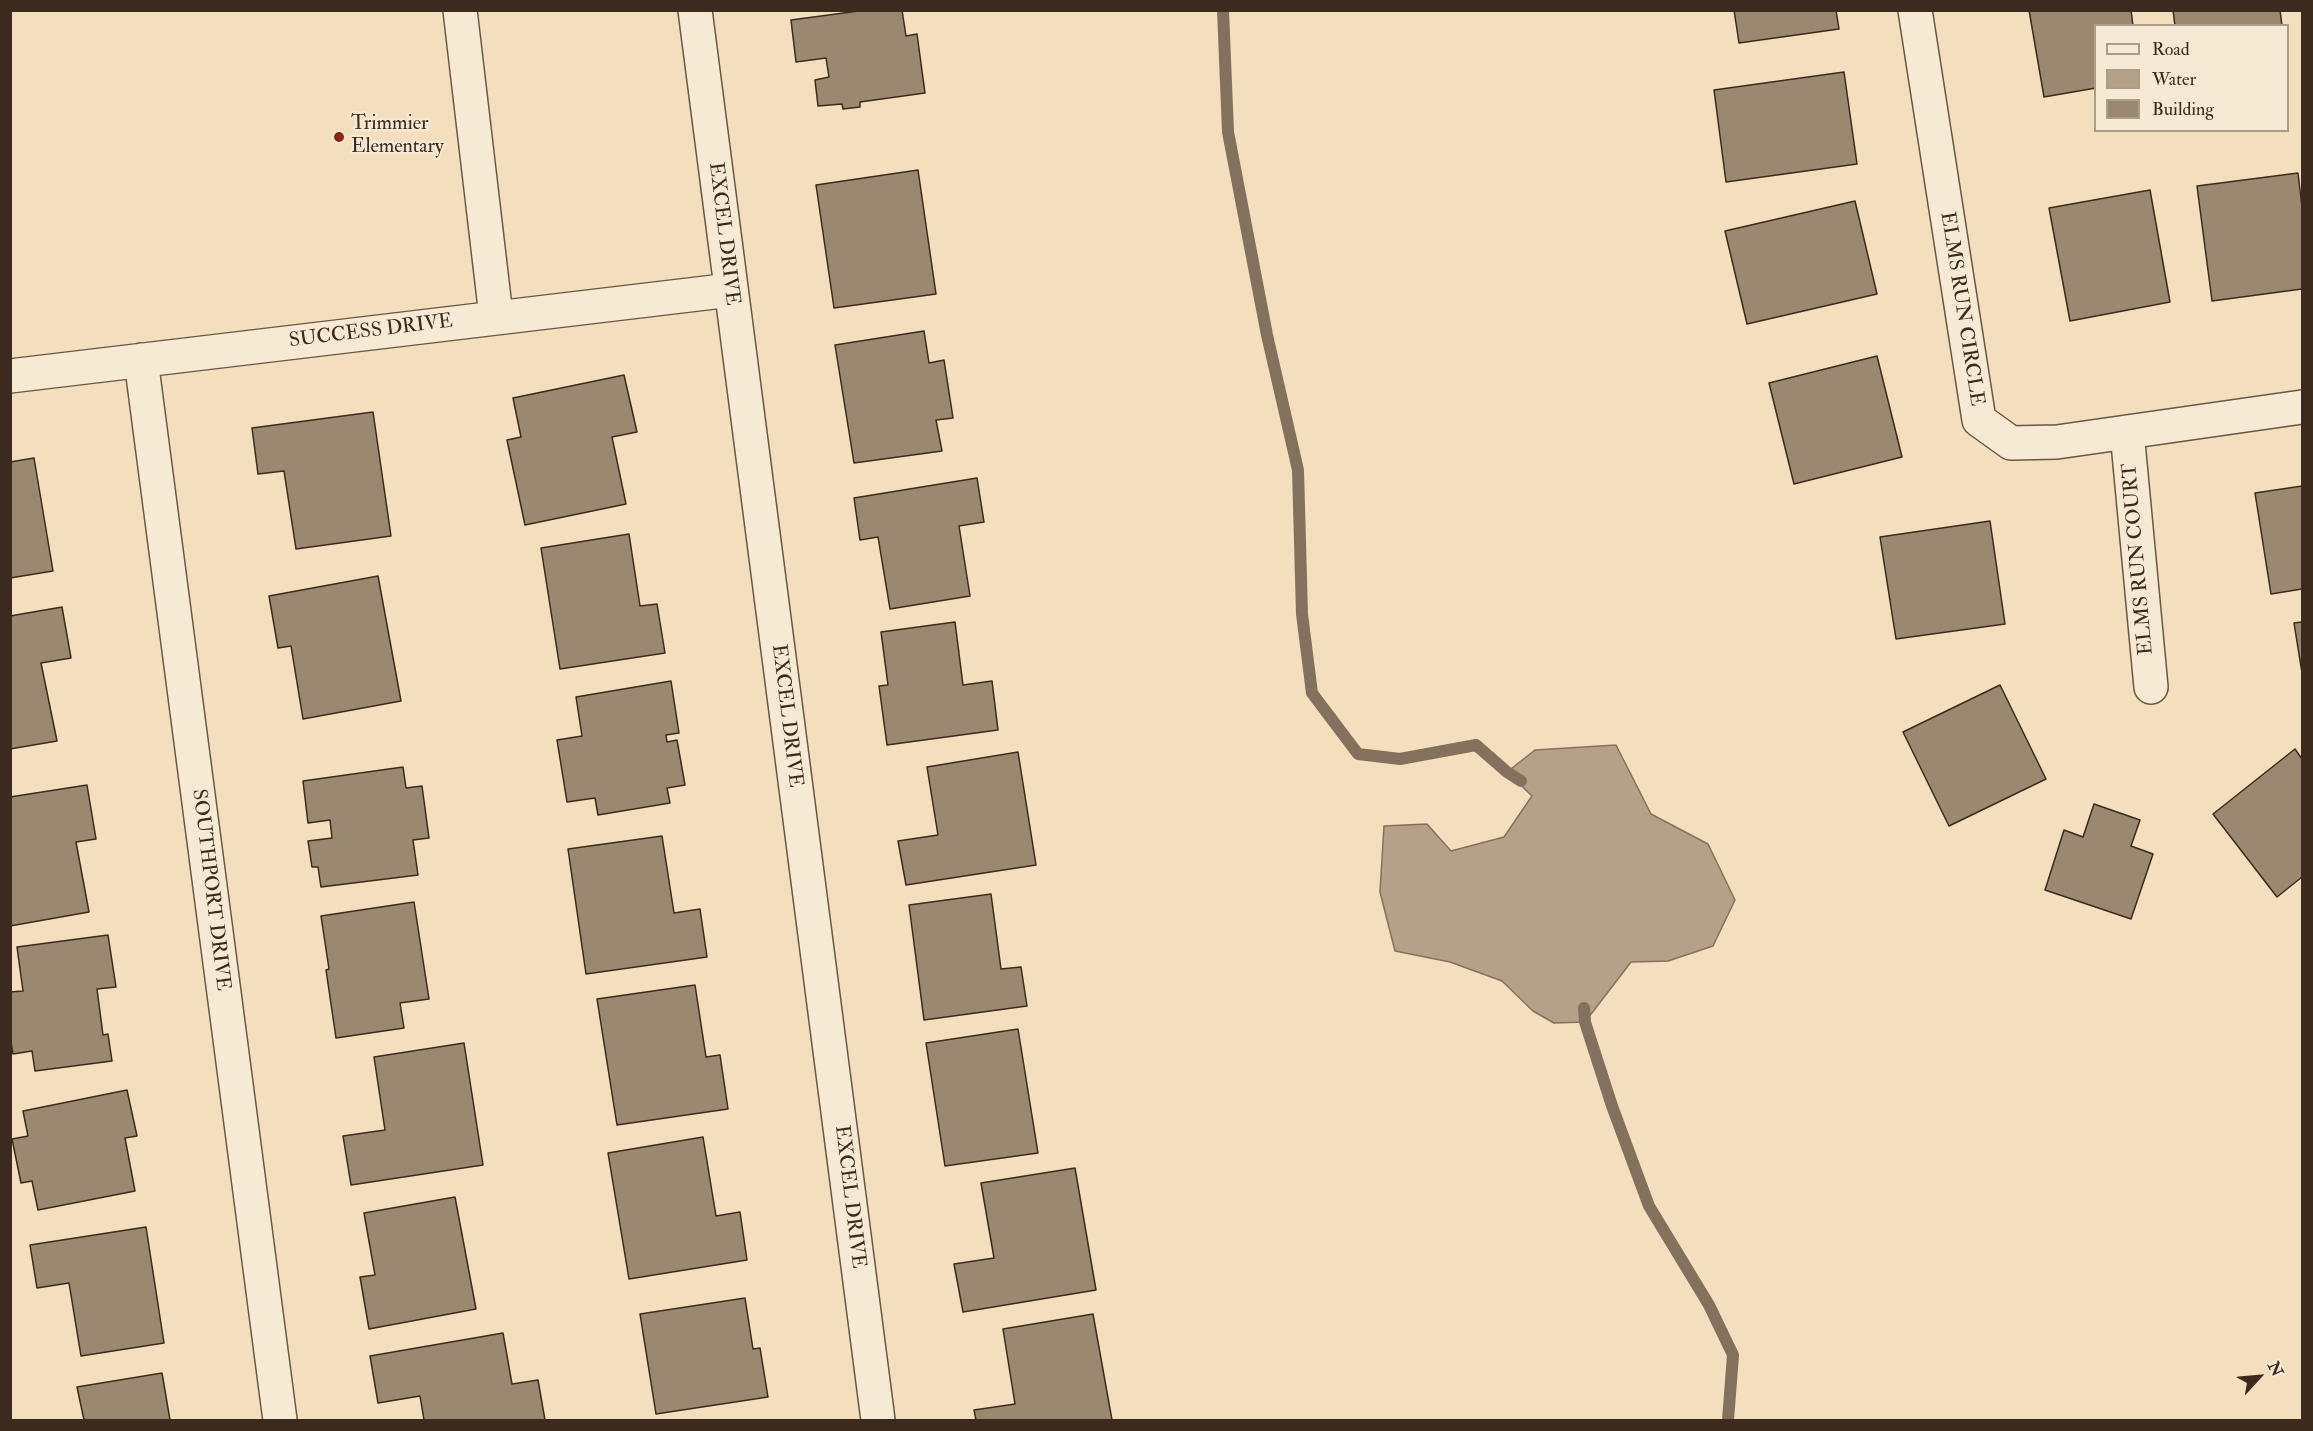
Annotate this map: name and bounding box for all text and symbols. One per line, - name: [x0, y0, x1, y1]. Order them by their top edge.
- legend: [2094, 24, 2289, 132]
- text: Road: [2152, 38, 2190, 61]
- text: Water: [2152, 68, 2196, 91]
- text: Building: [2152, 98, 2214, 121]
- place label: Trimmier Elementary: [351, 113, 444, 160]
- marker: Trimmier Elementary: [332, 130, 346, 144]
- street label: EXCEL DRIVE: [702, 161, 744, 307]
- street label: ELMS RUN CIRCLE: [1934, 210, 1988, 408]
- street label: SUCCESS DRIVE: [288, 310, 454, 354]
- street label: ELMS RUN COURT: [2119, 462, 2159, 656]
- street label: EXCEL DRIVE: [765, 643, 807, 789]
- street label: SOUTHPORT DRIVE: [186, 788, 234, 992]
- street label: EXCEL DRIVE: [828, 1124, 870, 1270]
- north arrow: [2229, 1347, 2289, 1407]
- text: N: [2263, 1358, 2287, 1380]

